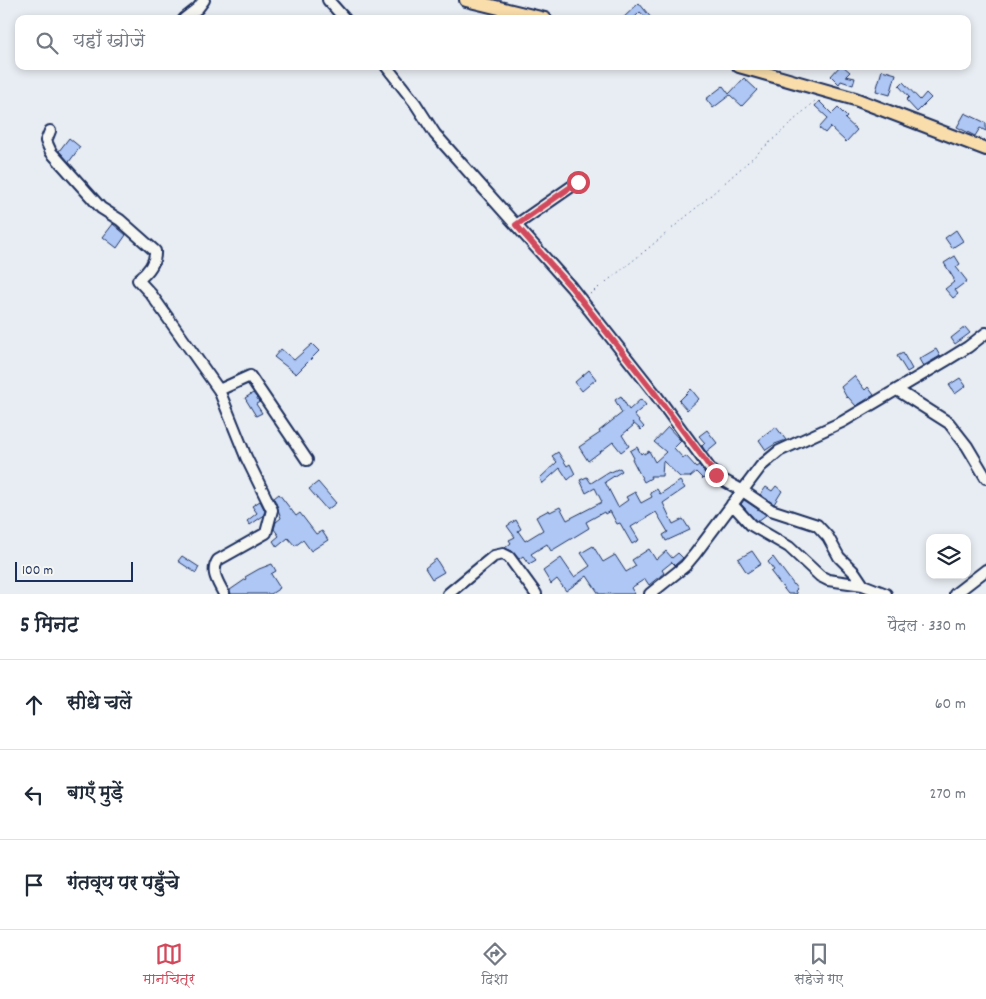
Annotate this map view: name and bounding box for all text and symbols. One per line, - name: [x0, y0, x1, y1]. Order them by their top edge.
- search box: [15, 15, 971, 70]
- icon: search: [33, 29, 61, 57]
- text: यहाँ खोजें: [73, 29, 145, 56]
- route start: [567, 171, 590, 194]
- route end: [705, 464, 728, 487]
- map controls: [926, 534, 971, 579]
- button: layers: [926, 534, 971, 579]
- scale bar: [15, 559, 132, 582]
- text: 100 m: [22, 561, 53, 581]
- text: 5 मिनट: [20, 612, 79, 642]
- text: पैदल · 330 m: [888, 615, 966, 638]
- icon: ahead: [20, 691, 48, 719]
- text: सीधे चलें: [67, 691, 132, 718]
- text: 60 m: [935, 693, 966, 716]
- icon: left: [20, 781, 48, 809]
- text: बाएँ मुड़ें: [67, 781, 123, 808]
- text: 270 m: [930, 783, 966, 806]
- icon: arrive: [20, 871, 48, 899]
- text: गंतव्य पर पहुँचे: [67, 871, 179, 898]
- tab: मानचित्र: [143, 940, 195, 990]
- tab: दिशा: [481, 940, 509, 990]
- tab: सहेजे गए: [795, 940, 843, 990]

